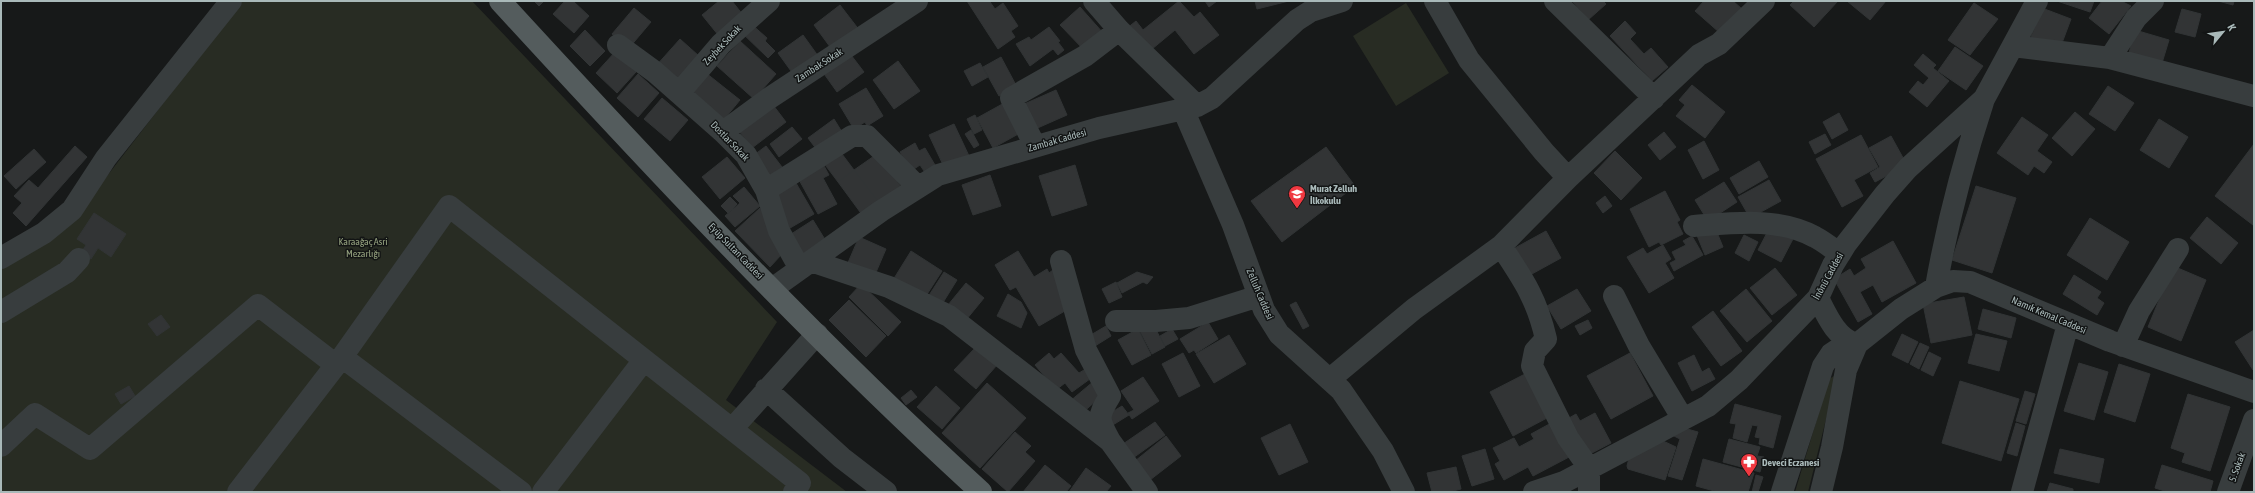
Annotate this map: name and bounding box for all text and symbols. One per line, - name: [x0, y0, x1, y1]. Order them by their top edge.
- north arrow: [2203, 12, 2243, 52]
- street label: Zeybek Sokak: [701, 22, 744, 67]
- text: K: [2225, 22, 2239, 33]
- street label: Zambak Sokak: [793, 45, 845, 84]
- street label: Dostlar Sokak: [708, 119, 752, 163]
- street label: Zambak Caddesi: [1026, 126, 1088, 154]
- place label: Murat Zelluh İlkokulu: [1310, 183, 1357, 206]
- school or university icon: Murat Zelluh İlkokulu: [1287, 184, 1307, 209]
- street label: Eyüp Sultan Caddesi: [706, 221, 766, 281]
- park label: Karaağaç Asri Mezarlığı: [339, 236, 387, 259]
- street label: İnönü Caddesi: [1811, 251, 1845, 301]
- street label: Zelluh Caddesi: [1244, 267, 1276, 321]
- street label: Namık Kemal Caddesi: [2010, 294, 2088, 336]
- street label: 5. Sokak: [2227, 450, 2248, 483]
- pharmacy icon: Deveci Eczanesi: [1739, 452, 1759, 477]
- place label: Deveci Eczanesi: [1762, 457, 1819, 468]

